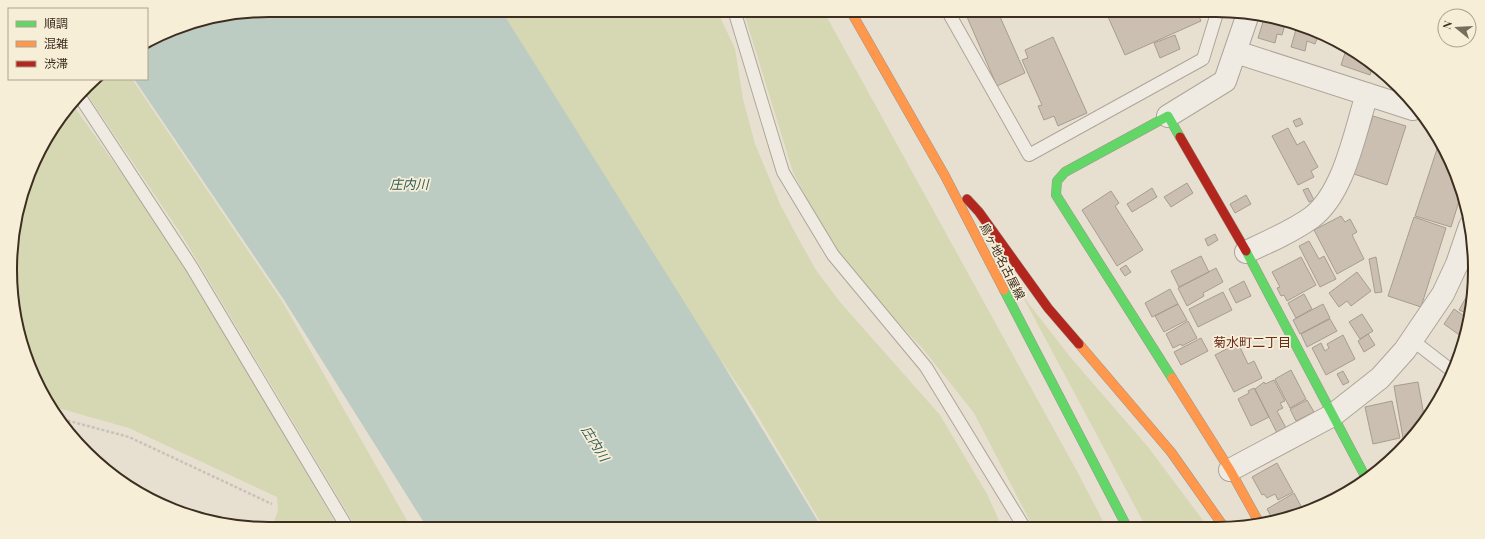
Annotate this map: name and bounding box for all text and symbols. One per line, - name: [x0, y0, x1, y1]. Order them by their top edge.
- legend: [8, 8, 148, 80]
- north arrow: [1437, 8, 1477, 48]
- text: 順調: [44, 15, 68, 31]
- text: N: [1439, 19, 1455, 31]
- text: 混雑: [44, 35, 68, 51]
- text: 渋滞: [44, 55, 68, 71]
- water label: 庄内川: [389, 175, 430, 192]
- street label: 鳥ヶ地名古屋線: [977, 220, 1029, 302]
- district label: 菊水町二丁目: [1213, 333, 1291, 350]
- water label: 庄内川: [578, 422, 615, 466]

